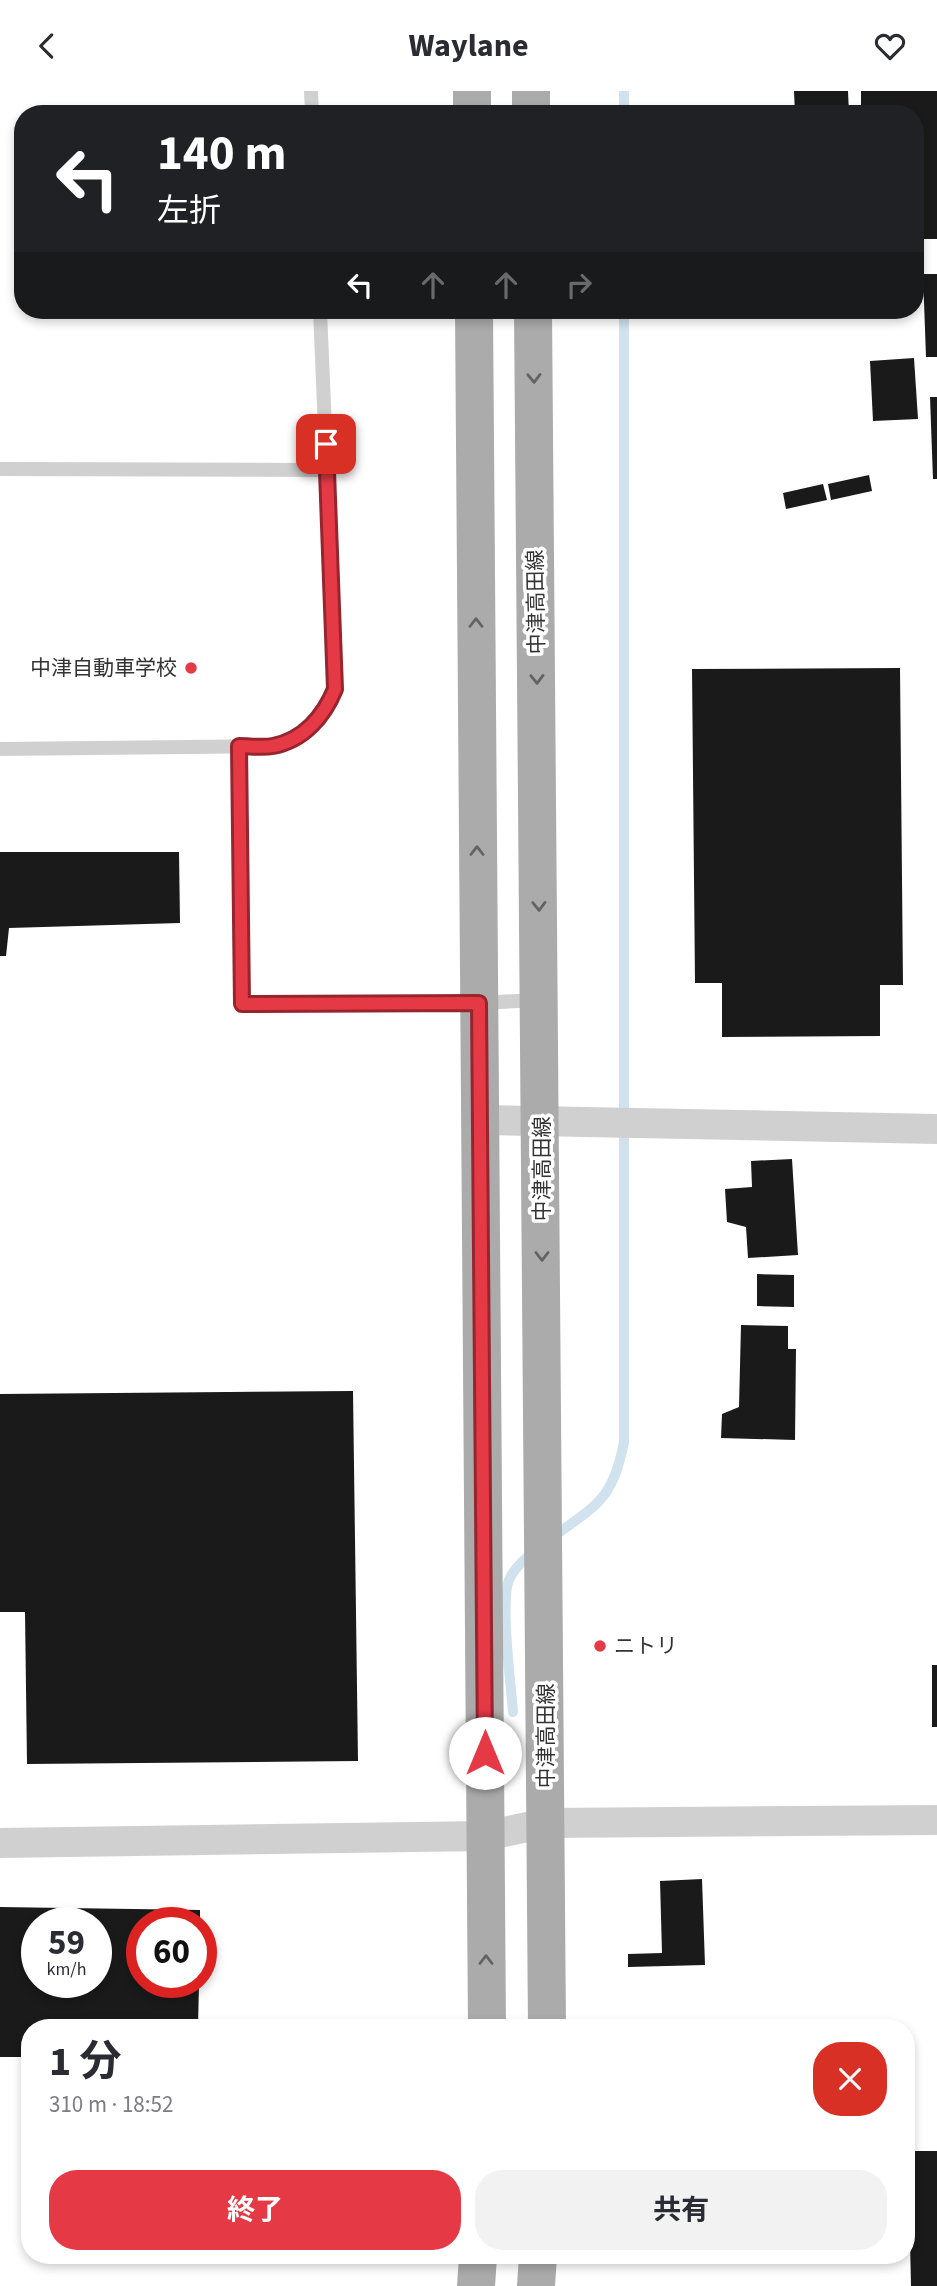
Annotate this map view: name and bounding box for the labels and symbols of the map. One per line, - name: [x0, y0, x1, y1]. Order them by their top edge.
- one-way arrow: [526, 373, 542, 384]
- pin: [296, 414, 356, 474]
- street label: 中津高田線: [520, 549, 552, 655]
- one-way arrow: [468, 617, 484, 628]
- place label: 中津自動車学校: [30, 653, 177, 683]
- marker: 中津自動車学校: [183, 660, 199, 676]
- one-way arrow: [529, 674, 545, 685]
- one-way arrow: [470, 845, 485, 856]
- one-way arrow: [531, 902, 547, 912]
- street label: 中津高田線: [527, 1117, 557, 1222]
- one-way arrow: [534, 1252, 550, 1262]
- place label: ニトリ: [614, 1631, 677, 1661]
- marker: ニトリ: [592, 1638, 608, 1654]
- street label: 中津高田線: [531, 1684, 561, 1789]
- position arrow: [448, 1716, 522, 1790]
- speed limit sign: 60: [126, 1907, 217, 1998]
- one-way arrow: [478, 1954, 494, 1965]

